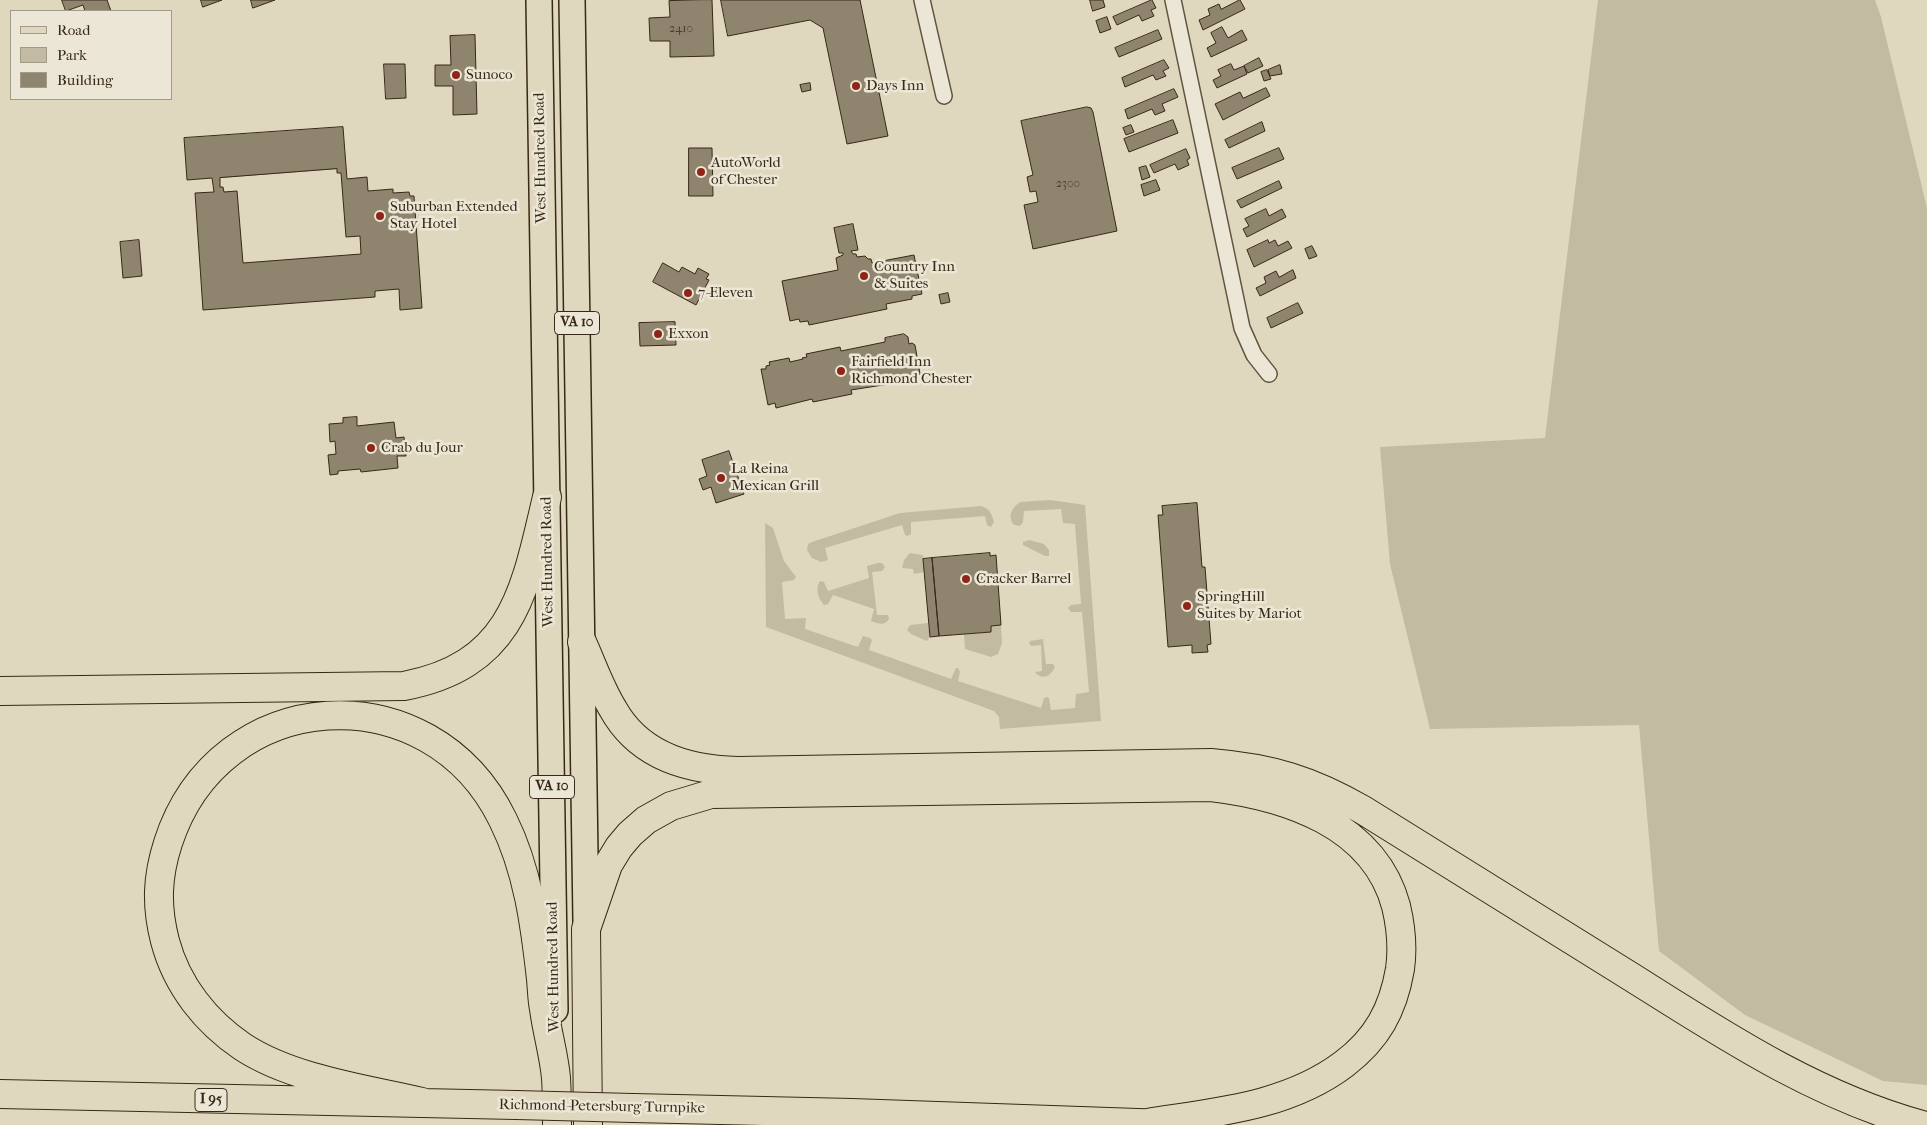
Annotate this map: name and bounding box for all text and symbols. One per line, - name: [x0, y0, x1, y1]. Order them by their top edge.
- legend: [10, 10, 172, 100]
- text: Road: [57, 21, 90, 39]
- house number: 2410: [669, 22, 693, 36]
- text: Park: [57, 46, 87, 64]
- place label: Sunoco: [466, 66, 513, 84]
- marker: Sunoco: [450, 69, 462, 81]
- text: Building: [57, 71, 113, 89]
- place label: Days Inn: [866, 77, 924, 95]
- marker: Days Inn: [850, 80, 862, 92]
- street label: West Hundred Road: [531, 92, 551, 224]
- place label: AutoWorld of Chester: [711, 154, 781, 189]
- marker: AutoWorld of Chester: [695, 166, 707, 178]
- house number: 2300: [1056, 177, 1080, 191]
- place label: Suburban Extended Stay Hotel: [390, 198, 518, 233]
- marker: Suburban Extended Stay Hotel: [374, 210, 386, 222]
- place label: Country Inn & Suites: [874, 258, 955, 293]
- marker: Country Inn & Suites: [858, 270, 870, 282]
- place label: 7-Eleven: [698, 284, 753, 302]
- marker: 7-Eleven: [682, 287, 694, 299]
- road number: VA 10: [554, 312, 600, 334]
- place label: Exxon: [668, 325, 709, 343]
- marker: Exxon: [652, 328, 664, 340]
- place label: Fairfield Inn Richmond Chester: [851, 353, 972, 388]
- marker: Fairfield Inn Richmond Chester: [835, 365, 847, 377]
- place label: Crab du Jour: [381, 439, 463, 457]
- marker: Crab du Jour: [365, 442, 377, 454]
- place label: La Reina Mexican Grill: [731, 460, 819, 495]
- marker: La Reina Mexican Grill: [715, 472, 727, 484]
- street label: West Hundred Road: [538, 496, 558, 628]
- place label: Cracker Barrel: [976, 570, 1071, 588]
- marker: Cracker Barrel: [960, 573, 972, 585]
- place label: SpringHill Suites by Mariot: [1197, 588, 1302, 623]
- marker: SpringHill Suites by Mariot: [1181, 600, 1193, 612]
- road number: VA 10: [530, 776, 574, 799]
- street label: West Hundred Road: [544, 901, 564, 1033]
- road number: I 95: [195, 1088, 227, 1112]
- street label: Richmond-Petersburg Turnpike: [499, 1096, 705, 1118]

